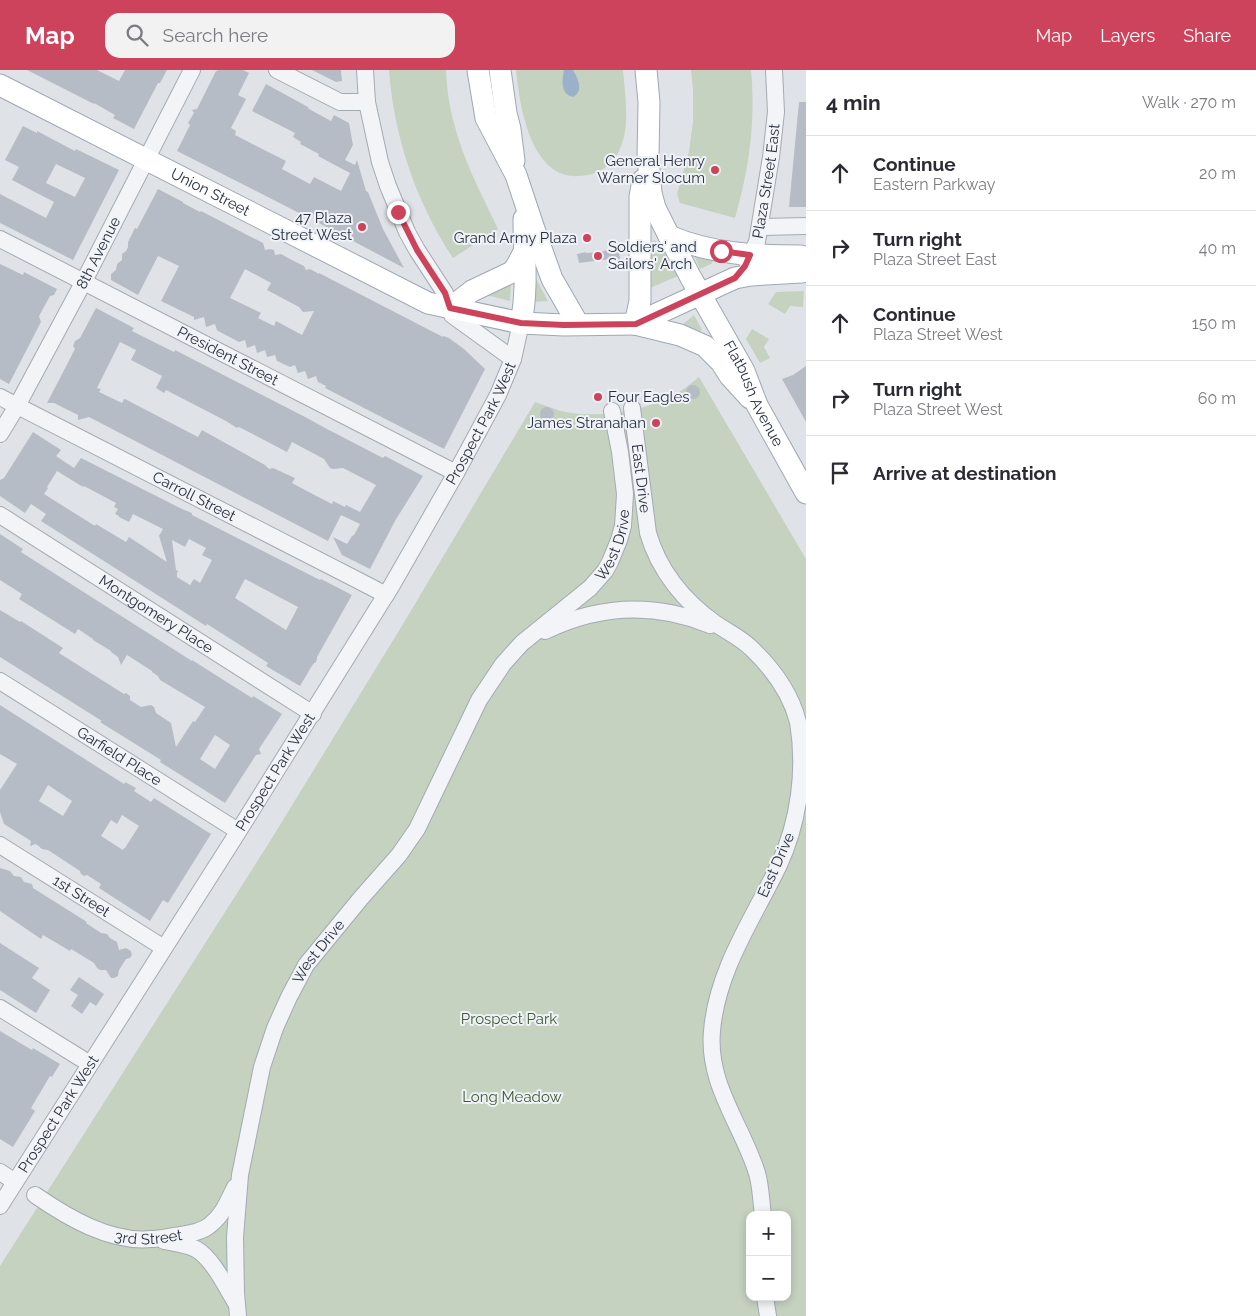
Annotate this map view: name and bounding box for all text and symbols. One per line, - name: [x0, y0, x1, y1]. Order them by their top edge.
- search box: [105, 13, 455, 58]
- text: Map: [25, 21, 75, 50]
- icon: search: [123, 21, 151, 49]
- text: Search here: [163, 24, 268, 46]
- text: Map: [1036, 25, 1072, 46]
- text: Layers: [1100, 25, 1155, 46]
- text: Share: [1183, 25, 1231, 46]
- text: 4 min: [826, 90, 881, 115]
- text: Walk · 270 m: [1142, 93, 1236, 112]
- street label: Plaza Street East: [749, 123, 784, 240]
- place label: General Henry Warner Slocum: [597, 152, 705, 187]
- text: Continue: [873, 153, 956, 175]
- icon: ahead: [826, 159, 854, 187]
- street label: Union Street: [168, 164, 253, 220]
- marker: General Henry Warner Slocum: [709, 164, 721, 176]
- text: 20 m: [1199, 164, 1236, 183]
- text: Eastern Parkway: [873, 175, 995, 194]
- route end: [387, 201, 410, 224]
- place label: 47 Plaza Street West: [271, 209, 352, 244]
- street label: 8th Avenue: [72, 214, 124, 292]
- marker: 47 Plaza Street West: [356, 221, 368, 233]
- text: Turn right: [873, 228, 962, 250]
- place label: Grand Army Plaza: [454, 229, 577, 247]
- marker: Grand Army Plaza: [581, 232, 593, 244]
- icon: right: [826, 234, 854, 262]
- place label: Soldiers' and Sailors' Arch: [608, 238, 697, 273]
- text: 40 m: [1199, 239, 1236, 258]
- route start: [710, 240, 733, 263]
- marker: Soldiers' and Sailors' Arch: [592, 250, 604, 262]
- text: Plaza Street East: [873, 250, 997, 269]
- text: Continue: [873, 303, 956, 325]
- icon: ahead: [826, 309, 854, 337]
- text: 150 m: [1192, 314, 1236, 333]
- street label: President Street: [174, 323, 281, 389]
- text: Plaza Street West: [873, 325, 1003, 344]
- street label: Flatbush Avenue: [719, 337, 787, 450]
- street label: Prospect Park West: [442, 359, 520, 488]
- text: Turn right: [873, 378, 962, 400]
- icon: right: [826, 384, 854, 412]
- place label: Four Eagles: [608, 388, 690, 406]
- text: 60 m: [1198, 389, 1236, 408]
- marker: Four Eagles: [592, 391, 604, 403]
- text: Plaza Street West: [873, 400, 1003, 419]
- place label: James Stranahan: [527, 414, 646, 432]
- marker: James Stranahan: [650, 417, 662, 429]
- street label: East Drive: [628, 443, 654, 514]
- icon: arrive: [826, 459, 854, 487]
- text: Arrive at destination: [873, 462, 1057, 484]
- street label: Carroll Street: [149, 468, 239, 525]
- street label: West Drive: [592, 509, 633, 585]
- street label: Montgomery Place: [96, 571, 217, 657]
- street label: Prospect Park West: [232, 710, 319, 834]
- street label: Garfield Place: [74, 723, 165, 790]
- street label: East Drive: [754, 830, 798, 900]
- street label: 1st Street: [49, 871, 113, 921]
- street label: West Drive: [289, 916, 349, 987]
- park label: Prospect Park: [461, 1010, 557, 1028]
- street label: Prospect Park West: [15, 1052, 103, 1176]
- park label: Long Meadow: [462, 1088, 562, 1106]
- map controls: [746, 1211, 791, 1301]
- button: +: [746, 1211, 791, 1256]
- street label: 3rd Street: [113, 1226, 183, 1249]
- button: −: [746, 1256, 791, 1301]

